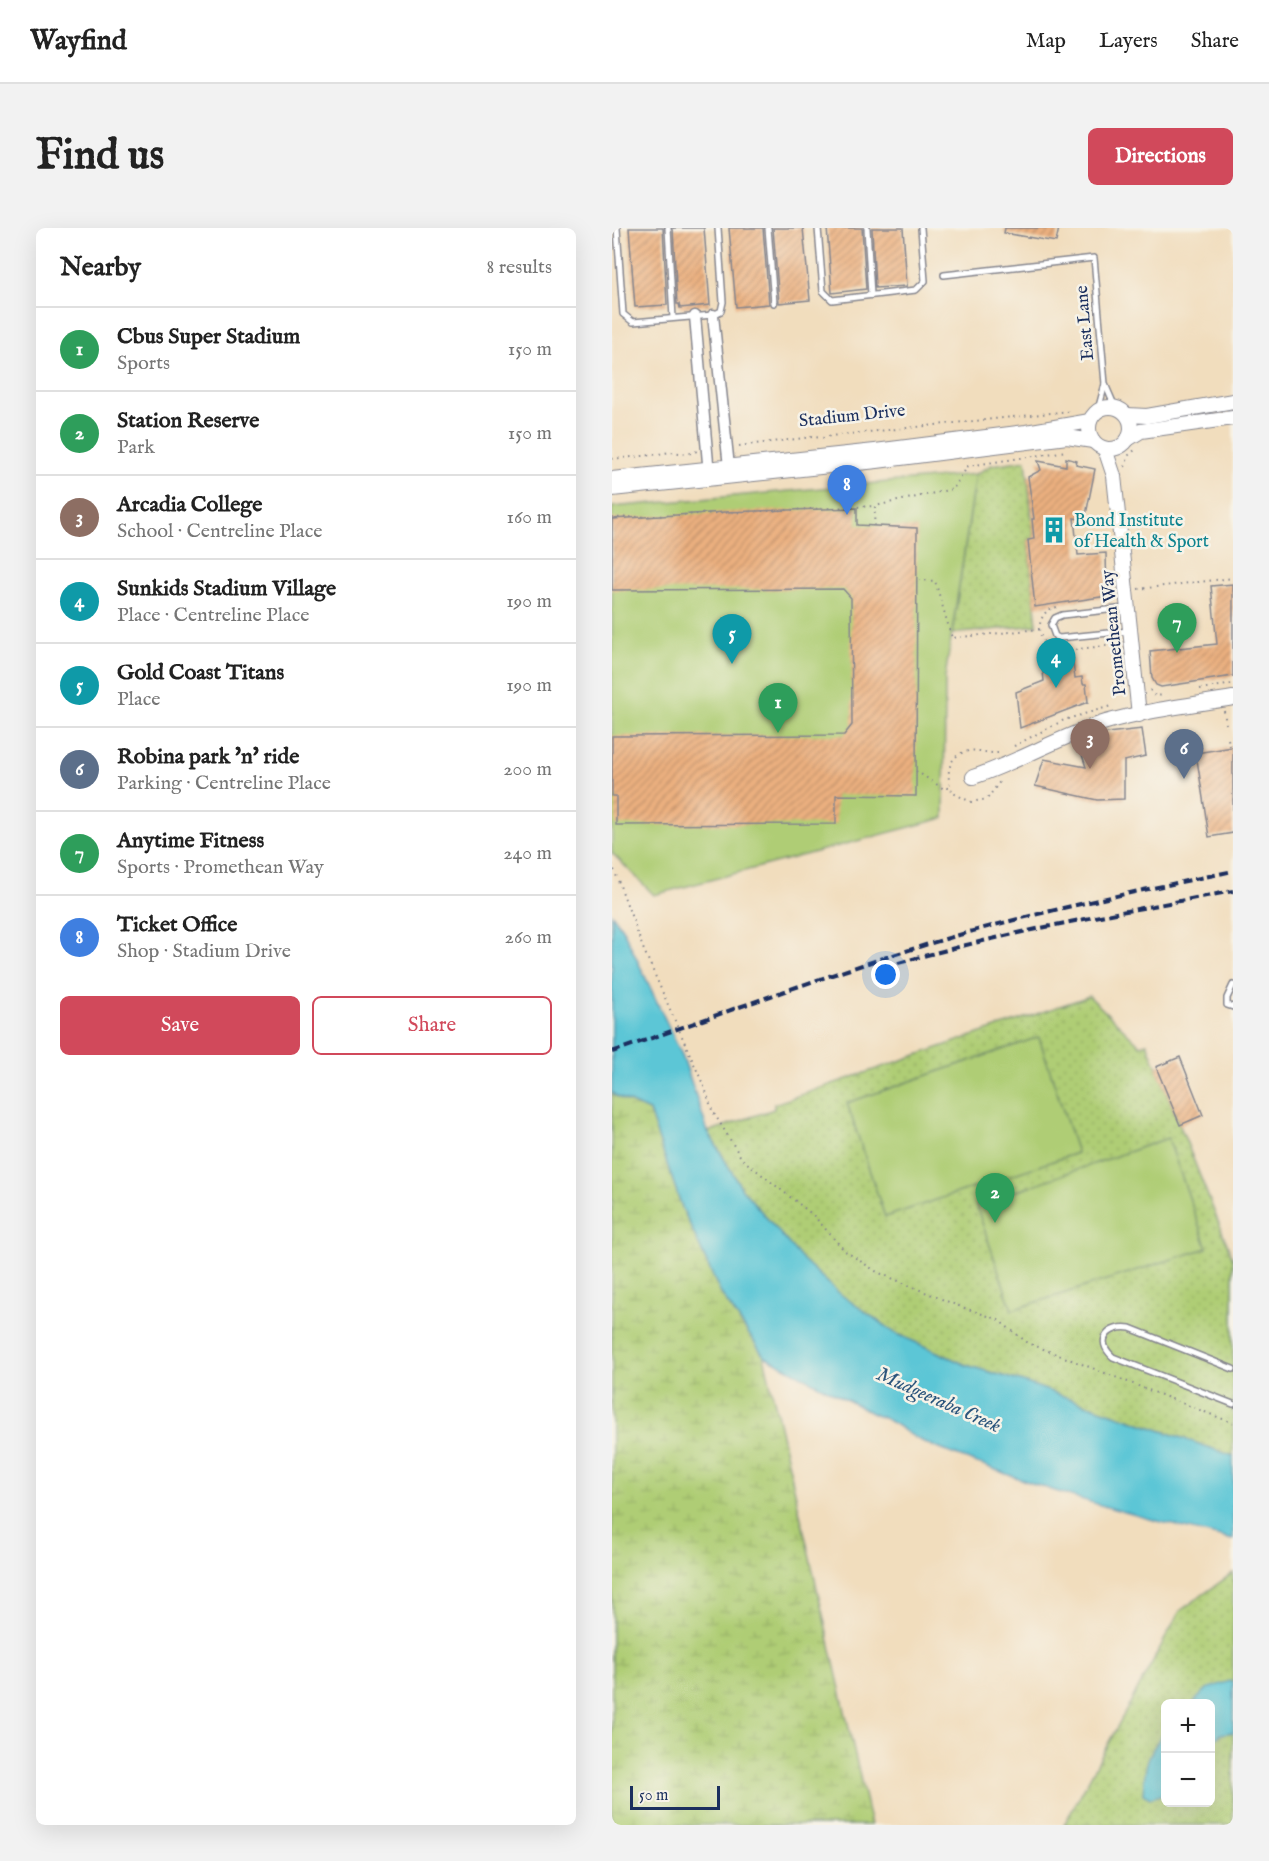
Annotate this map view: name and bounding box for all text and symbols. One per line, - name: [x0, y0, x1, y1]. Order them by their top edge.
- text: Wayfind: [30, 24, 127, 59]
- text: Map: [1026, 28, 1066, 55]
- text: Layers: [1099, 28, 1158, 55]
- text: Share: [1191, 28, 1239, 55]
- button: Directions: [1088, 128, 1233, 185]
- text: Find us: [36, 130, 164, 183]
- text: Nearby: [60, 251, 141, 284]
- text: 8 results: [486, 255, 552, 280]
- street label: East Lane: [1071, 284, 1100, 361]
- text: Cbus Super Stadium: [117, 323, 300, 351]
- text: 1: [76, 337, 83, 362]
- text: 150 m: [508, 337, 552, 362]
- text: Sports: [117, 351, 170, 376]
- street label: Stadium Drive: [798, 399, 906, 433]
- text: Station Reserve: [117, 407, 259, 435]
- text: 2: [75, 421, 84, 446]
- text: 150 m: [508, 421, 552, 446]
- text: Park: [117, 435, 155, 460]
- pin: 8: [828, 466, 866, 515]
- text: Arcadia College: [117, 491, 262, 519]
- text: 3: [76, 505, 83, 530]
- text: 160 m: [506, 505, 552, 530]
- place label: Bond Institute of Health & Sport: [1074, 510, 1209, 554]
- building icon: Bond Institute of Health & Sport: [1039, 515, 1069, 545]
- text: School · Centreline Place: [117, 519, 322, 544]
- street label: Promethean Way: [1096, 569, 1133, 697]
- text: Sunkids Stadium Village: [117, 575, 336, 603]
- text: 4: [75, 589, 84, 614]
- text: 190 m: [506, 589, 552, 614]
- text: Place · Centreline Place: [117, 603, 310, 628]
- pin: 7: [1158, 604, 1196, 653]
- pin: 5: [712, 614, 752, 664]
- pin: 4: [1036, 638, 1076, 688]
- text: Gold Coast Titans: [117, 659, 284, 687]
- text: 5: [76, 673, 83, 698]
- text: 190 m: [506, 673, 552, 698]
- pin: 1: [758, 684, 798, 733]
- text: Place: [117, 687, 160, 712]
- pin: 3: [1070, 720, 1110, 769]
- pin: 6: [1164, 730, 1204, 779]
- text: Robina park 'n' ride: [117, 743, 299, 771]
- text: 6: [75, 757, 84, 782]
- text: 200 m: [503, 757, 552, 782]
- text: Parking · Centreline Place: [117, 771, 331, 796]
- text: Anytime Fitness: [117, 827, 264, 855]
- text: 7: [75, 841, 84, 866]
- text: 240 m: [503, 841, 552, 866]
- text: Sports · Promethean Way: [117, 855, 324, 880]
- text: Ticket Office: [117, 911, 237, 939]
- text: 8: [76, 925, 83, 950]
- text: 260 m: [505, 925, 552, 950]
- text: Shop · Stadium Drive: [117, 939, 291, 964]
- your location: [871, 960, 900, 989]
- button: Save: [60, 996, 300, 1055]
- button: Share: [312, 996, 552, 1055]
- pin: 2: [976, 1174, 1015, 1223]
- water label: Mudgeeraba Creek: [872, 1362, 1004, 1440]
- map controls: [1161, 1699, 1215, 1807]
- button: +: [1161, 1699, 1215, 1753]
- button: −: [1161, 1753, 1215, 1807]
- scale bar: [630, 1783, 720, 1810]
- text: 50 m: [639, 1786, 668, 1806]

